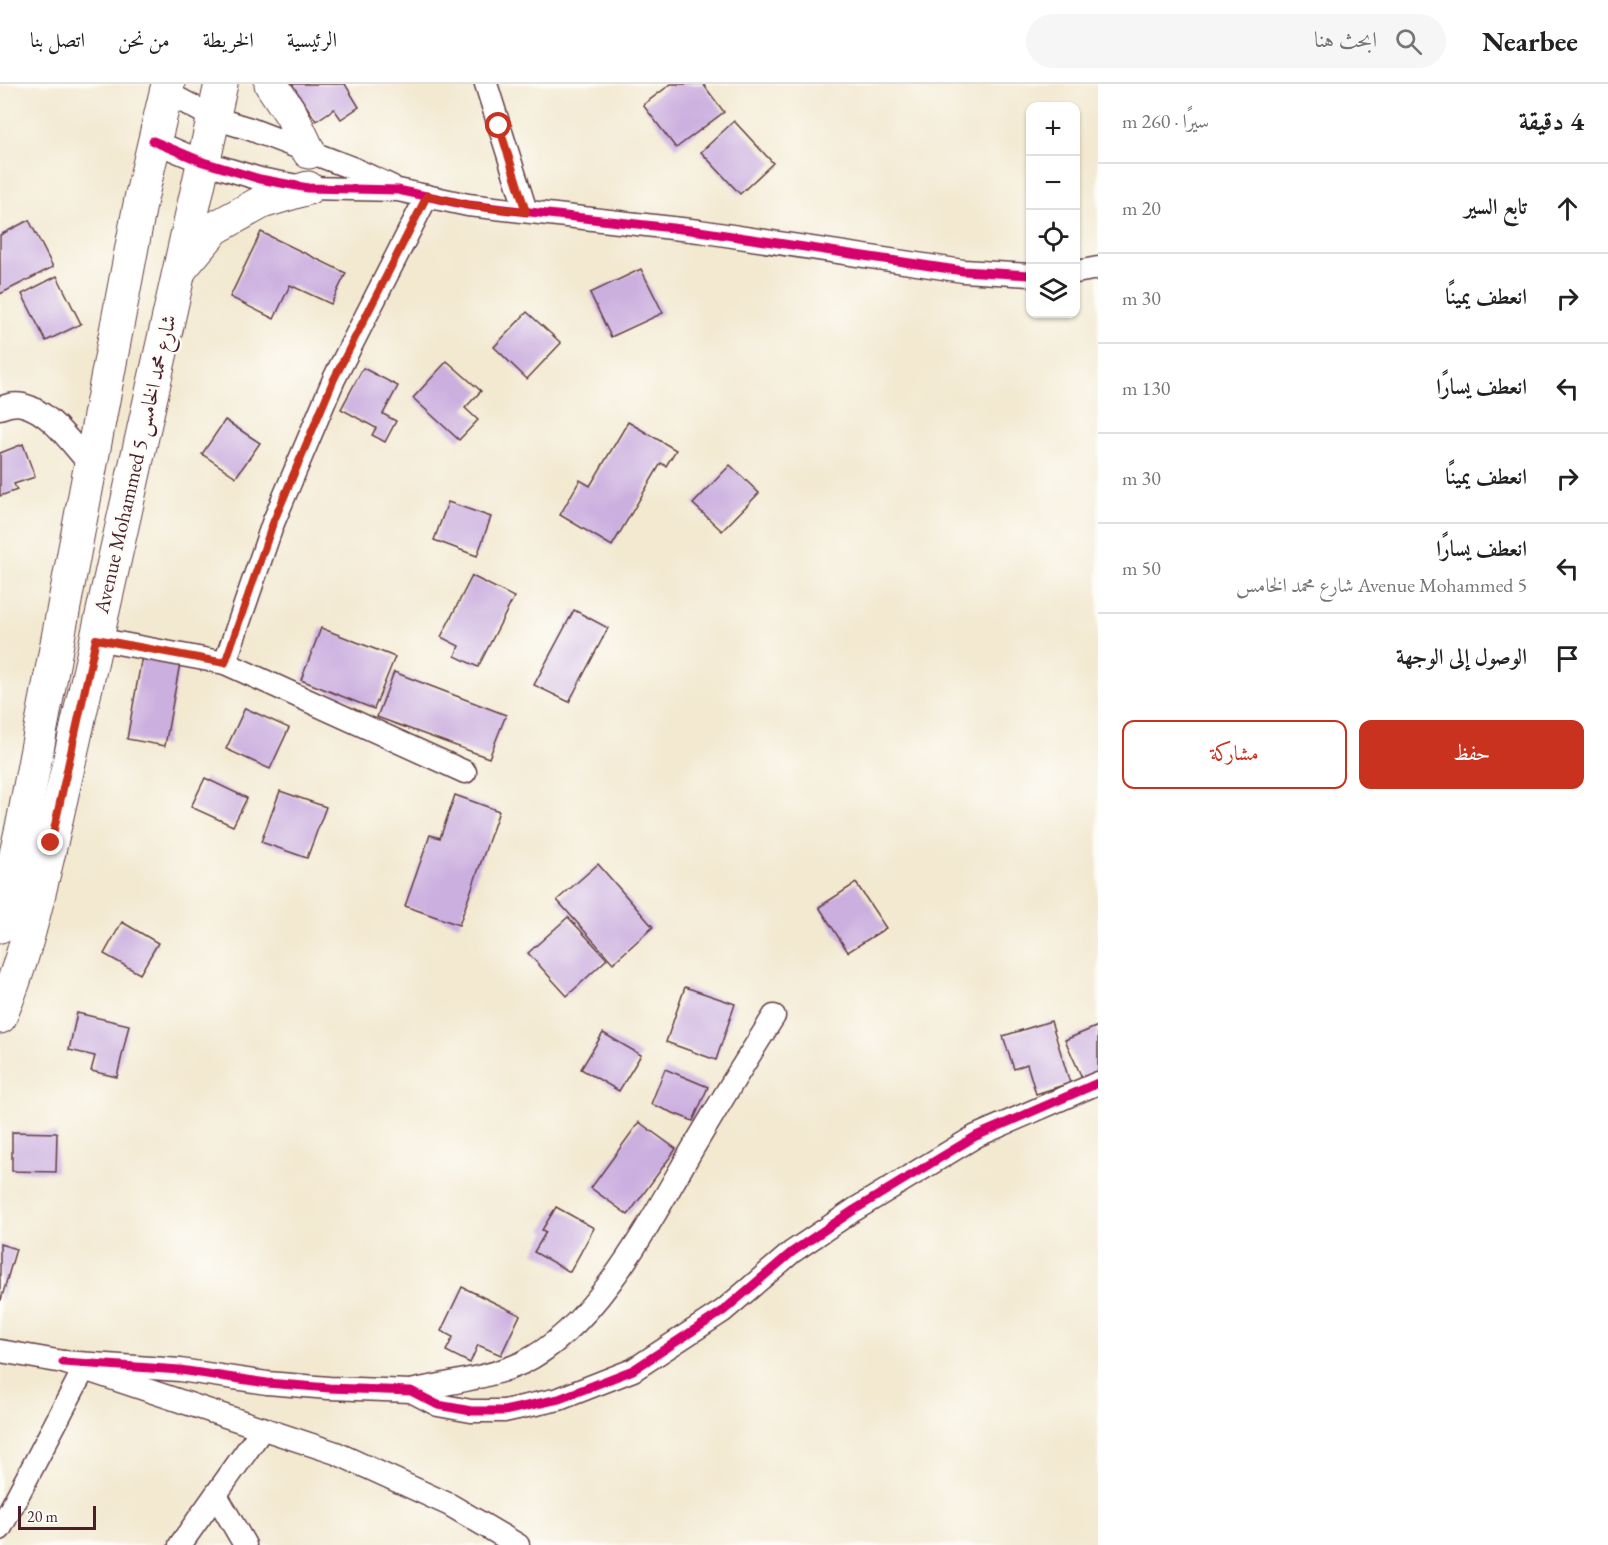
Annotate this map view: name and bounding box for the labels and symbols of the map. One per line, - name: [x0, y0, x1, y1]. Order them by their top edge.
- route start: [485, 112, 511, 138]
- street label: Avenue Mohammed 5 شارع محمد الخامس: [87, 312, 187, 618]
- route end: [37, 829, 63, 855]
- scale bar: [18, 1503, 96, 1530]

